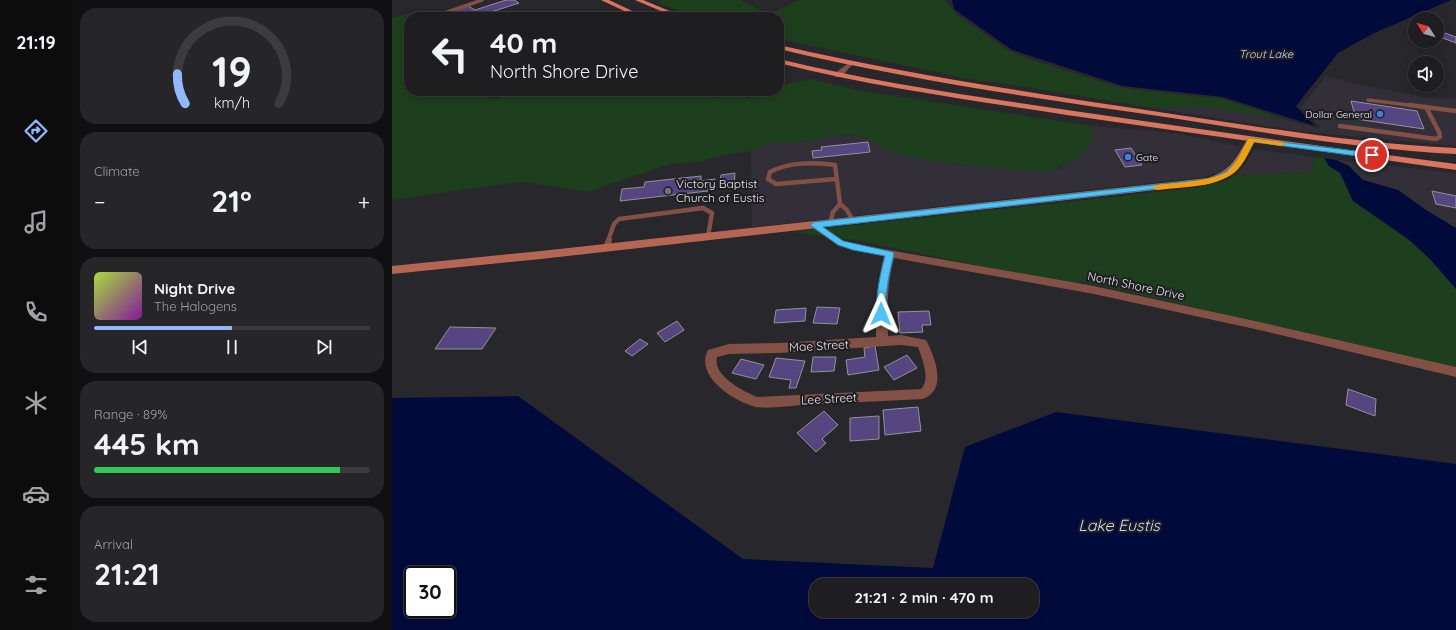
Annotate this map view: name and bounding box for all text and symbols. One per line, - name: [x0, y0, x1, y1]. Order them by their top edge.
- north arrow: [1408, 12, 1444, 48]
- map controls: [1408, 12, 1444, 92]
- text: 40 m: [490, 25, 557, 60]
- icon: left: [424, 28, 476, 80]
- text: 21:19: [16, 31, 56, 54]
- text: 19: [212, 45, 252, 97]
- water label: Trout Lake: [1239, 47, 1294, 61]
- button: sound: [1408, 56, 1444, 92]
- text: North Shore Drive: [490, 60, 638, 83]
- text: km/h: [214, 94, 250, 112]
- place label: Dollar General: [1305, 108, 1372, 121]
- marker: Dollar General: [1375, 109, 1385, 119]
- icon: directions: [22, 117, 50, 145]
- pin: [1355, 138, 1389, 172]
- icon: arrive: [1361, 144, 1383, 166]
- place label: Gate: [1136, 151, 1158, 164]
- marker: Gate: [1123, 152, 1133, 162]
- text: Climate: [94, 163, 140, 179]
- place label: Victory Baptist Church of Eustis: [676, 176, 765, 205]
- text: 21°: [211, 182, 252, 220]
- marker: Victory Baptist Church of Eustis: [663, 186, 673, 196]
- text: −: [94, 188, 105, 216]
- text: +: [358, 188, 370, 216]
- icon: music: [22, 208, 50, 236]
- street label: North Shore Drive: [1086, 268, 1186, 303]
- text: Night Drive: [154, 279, 235, 298]
- position arrow: [860, 293, 902, 335]
- icon: phone: [22, 298, 50, 326]
- text: The Halogens: [154, 298, 237, 314]
- icon: previous: [129, 336, 151, 358]
- icon: pause: [221, 336, 243, 358]
- icon: next: [313, 336, 335, 358]
- street label: Mae Street: [789, 336, 849, 355]
- icon: climate: [22, 389, 50, 417]
- street label: Lee Street: [801, 390, 857, 407]
- text: Range · 89%: [94, 406, 167, 422]
- text: 445 km: [94, 425, 200, 463]
- icon: car: [22, 480, 50, 508]
- water label: Lake Eustis: [1078, 515, 1161, 535]
- text: Arrival: [94, 536, 133, 552]
- text: 21:21: [94, 555, 160, 593]
- speed limit sign: 30: [404, 566, 456, 618]
- icon: filters: [22, 571, 50, 599]
- text: 21:21 · 2 min · 470 m: [854, 588, 994, 607]

